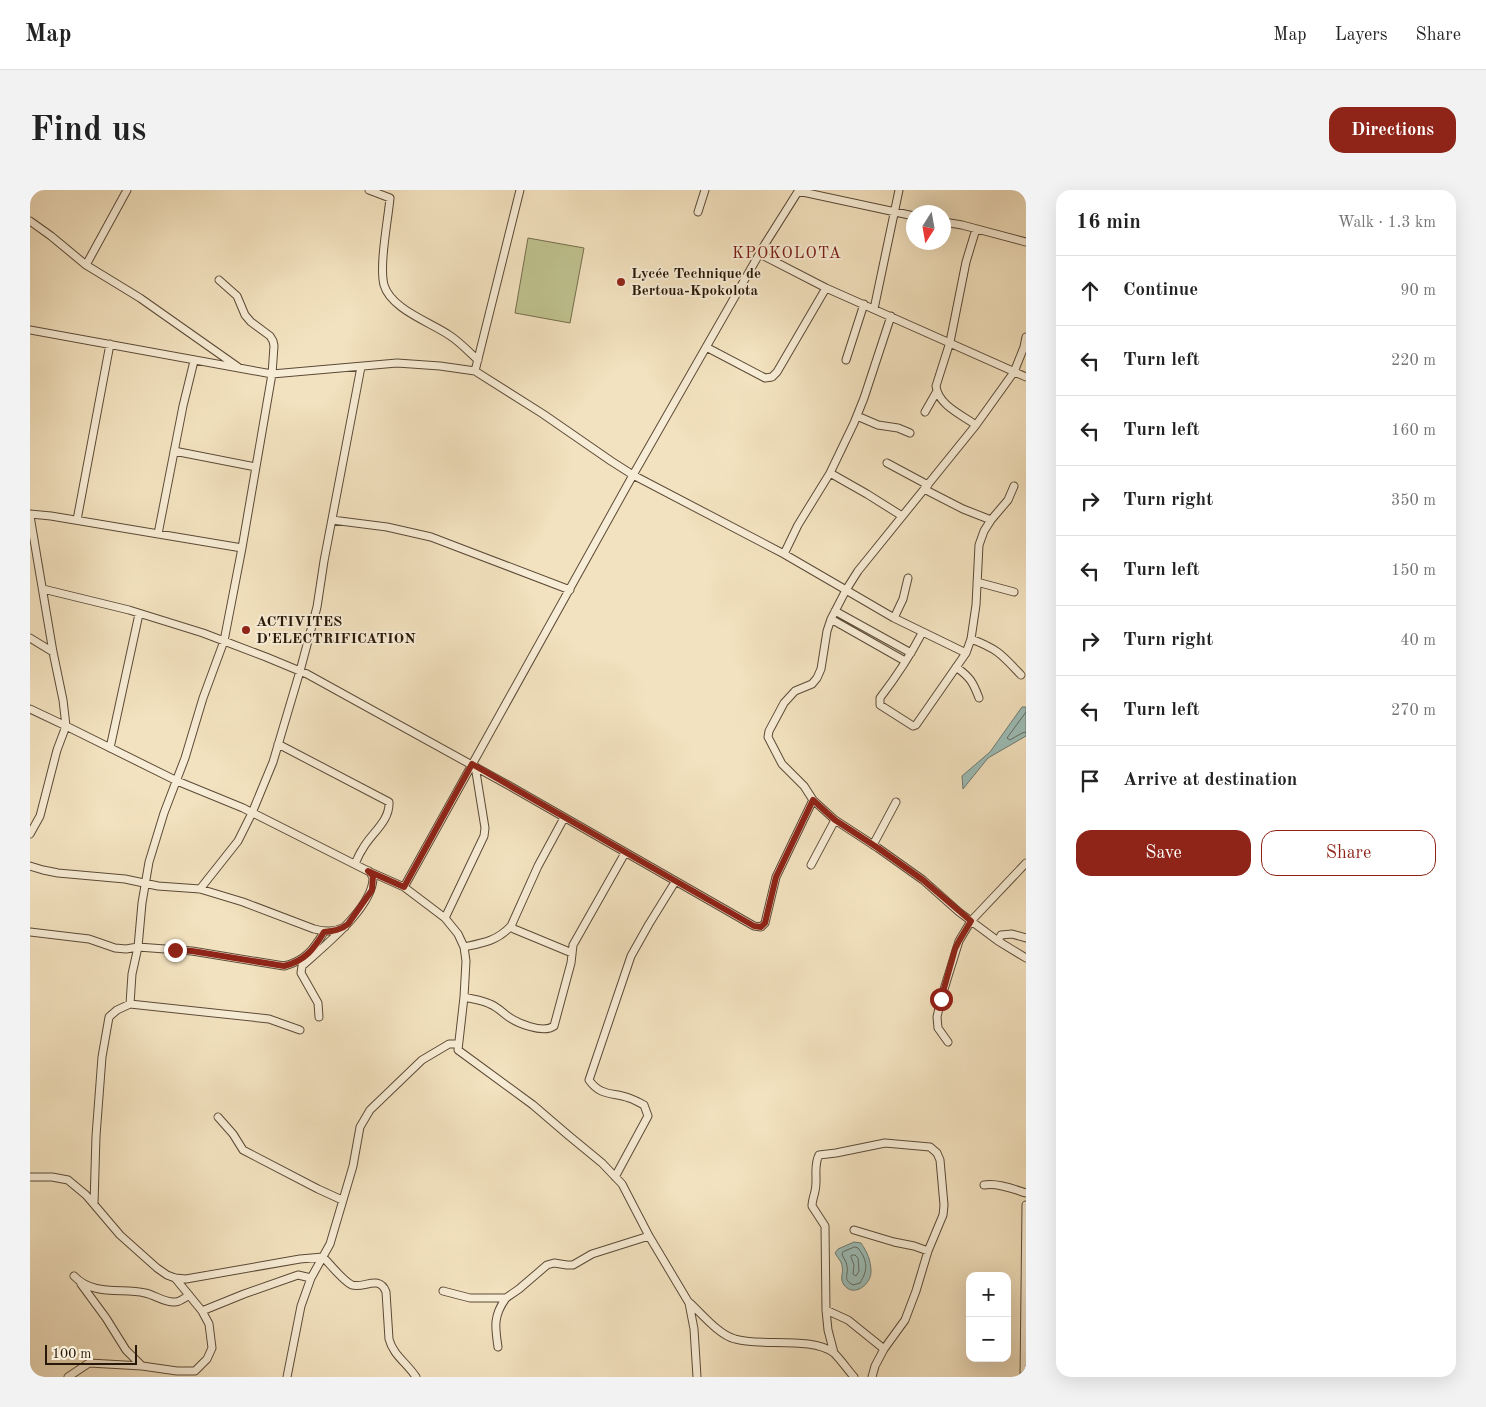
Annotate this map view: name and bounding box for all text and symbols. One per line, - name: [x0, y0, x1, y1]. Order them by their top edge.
- text: Map: [25, 23, 72, 47]
- text: Map: [1273, 26, 1307, 44]
- text: Layers: [1335, 26, 1387, 44]
- text: Share: [1415, 26, 1461, 44]
- button: Directions: [1329, 107, 1456, 153]
- text: Find us: [30, 113, 146, 148]
- north arrow: [906, 205, 951, 250]
- text: 16 min: [1076, 212, 1141, 233]
- text: Walk · 1.3 km: [1338, 215, 1436, 231]
- district label: KPOKOLOTA: [732, 246, 842, 262]
- place label: Lycée Technique de Bertoua-Kpokolota: [631, 267, 761, 299]
- marker: Lycée Technique de Bertoua-Kpokolota: [615, 276, 627, 288]
- icon: ahead: [1076, 277, 1104, 305]
- text: Continue: [1123, 281, 1198, 300]
- text: 90 m: [1400, 283, 1436, 299]
- icon: left: [1076, 347, 1104, 375]
- text: Turn left: [1123, 351, 1200, 370]
- text: 220 m: [1391, 353, 1436, 369]
- icon: left: [1076, 417, 1104, 445]
- text: Turn left: [1123, 421, 1200, 440]
- text: 160 m: [1391, 423, 1436, 439]
- icon: right: [1076, 487, 1104, 515]
- text: Turn right: [1123, 491, 1213, 510]
- text: 350 m: [1391, 493, 1436, 509]
- icon: left: [1076, 557, 1104, 585]
- text: Turn left: [1123, 561, 1200, 580]
- text: 150 m: [1391, 563, 1436, 579]
- place label: ACTIVITES D'ELECTRIFICATION: [256, 615, 416, 647]
- marker: ACTIVITES D'ELECTRIFICATION: [240, 624, 252, 636]
- icon: right: [1076, 627, 1104, 655]
- text: Turn right: [1123, 631, 1213, 650]
- text: 40 m: [1400, 633, 1436, 649]
- icon: left: [1076, 697, 1104, 725]
- text: Turn left: [1123, 701, 1200, 720]
- text: 270 m: [1391, 703, 1436, 719]
- icon: arrive: [1076, 767, 1104, 795]
- text: Arrive at destination: [1123, 771, 1297, 790]
- button: Save: [1076, 830, 1251, 876]
- button: Share: [1261, 830, 1436, 876]
- route end: [164, 939, 187, 962]
- route start: [930, 988, 953, 1011]
- map controls: [966, 1272, 1011, 1362]
- button: +: [966, 1272, 1011, 1317]
- button: −: [966, 1317, 1011, 1362]
- scale bar: [45, 1342, 138, 1365]
- text: 100 m: [52, 1347, 91, 1361]

